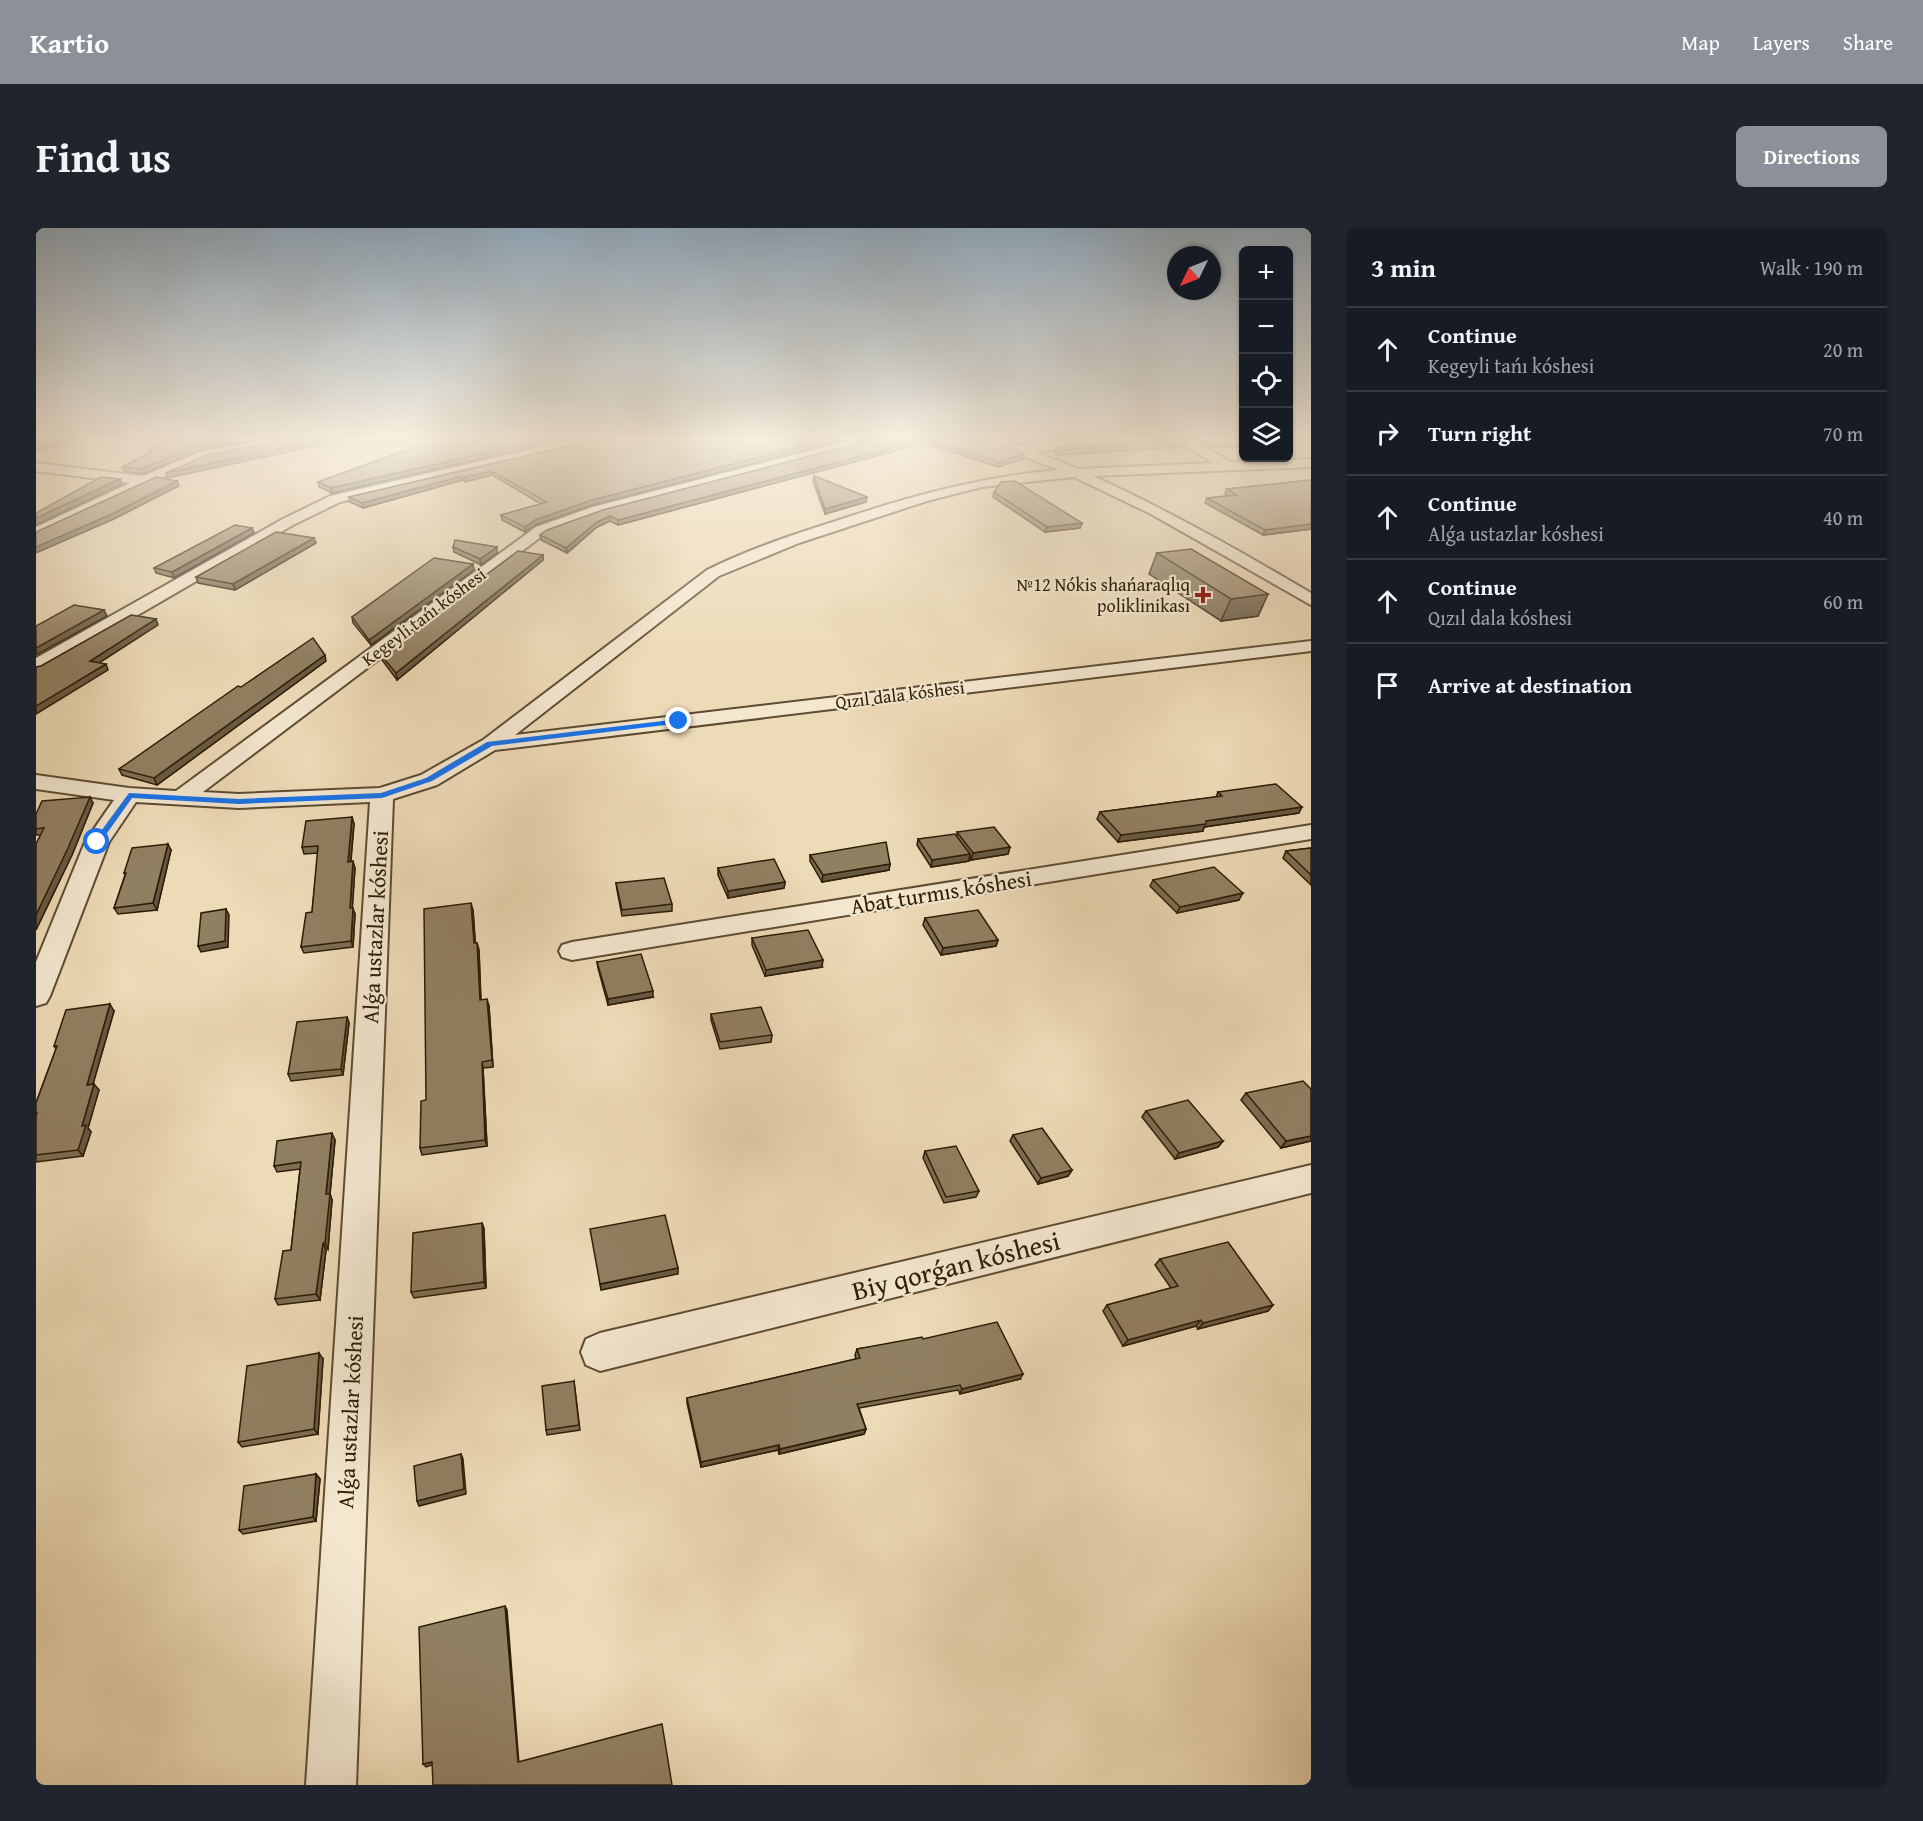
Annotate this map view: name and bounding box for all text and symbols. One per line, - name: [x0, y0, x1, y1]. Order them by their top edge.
- text: Kartio: [30, 22, 109, 63]
- text: Map: [1681, 27, 1720, 58]
- text: Layers: [1753, 27, 1810, 58]
- text: Share: [1843, 27, 1893, 58]
- text: Find us: [36, 126, 171, 187]
- button: Directions: [1736, 126, 1887, 187]
- north arrow: [1167, 246, 1221, 300]
- map controls: [1239, 246, 1293, 462]
- button: +: [1239, 246, 1293, 300]
- text: 3 min: [1371, 248, 1436, 287]
- text: Walk · 190 m: [1760, 253, 1863, 282]
- button: −: [1239, 300, 1293, 354]
- text: Continue: [1428, 319, 1517, 351]
- icon: ahead: [1371, 333, 1404, 366]
- text: 20 m: [1823, 335, 1863, 364]
- text: Kegeyli tańı kóshesi: [1428, 351, 1594, 380]
- button: locate: [1239, 354, 1293, 408]
- button: layers: [1239, 408, 1293, 462]
- icon: right: [1371, 417, 1404, 450]
- text: Turn right: [1428, 417, 1531, 449]
- text: 70 m: [1823, 419, 1863, 448]
- text: Continue: [1428, 487, 1517, 519]
- icon: ahead: [1371, 501, 1404, 534]
- text: 40 m: [1823, 503, 1863, 532]
- text: Alǵa ustazlar kóshesi: [1428, 519, 1604, 548]
- street label: Kegeyli tańı kóshesi: [356, 561, 492, 672]
- place label: №12 Nókis shańaraqlıq poliklinikası: [1016, 571, 1191, 619]
- text: Continue: [1428, 571, 1517, 603]
- icon: ahead: [1371, 585, 1404, 618]
- marker: №12 Nókis shańaraqlıq poliklinikası: [1194, 586, 1212, 604]
- text: 60 m: [1823, 587, 1863, 616]
- text: Qızıl dala kóshesi: [1428, 603, 1572, 632]
- icon: arrive: [1371, 669, 1404, 702]
- text: Arrive at destination: [1428, 669, 1632, 701]
- street label: Qızıl dala kóshesi: [834, 673, 966, 716]
- route end: [665, 707, 691, 733]
- route start: [83, 828, 109, 854]
- street label: Alǵa ustazlar kóshesi: [354, 830, 396, 1024]
- street label: Abat turmıs kóshesi: [848, 862, 1034, 922]
- street label: Biy qorǵan kóshesi: [848, 1220, 1064, 1310]
- street label: Alǵa ustazlar kóshesi: [329, 1315, 371, 1509]

